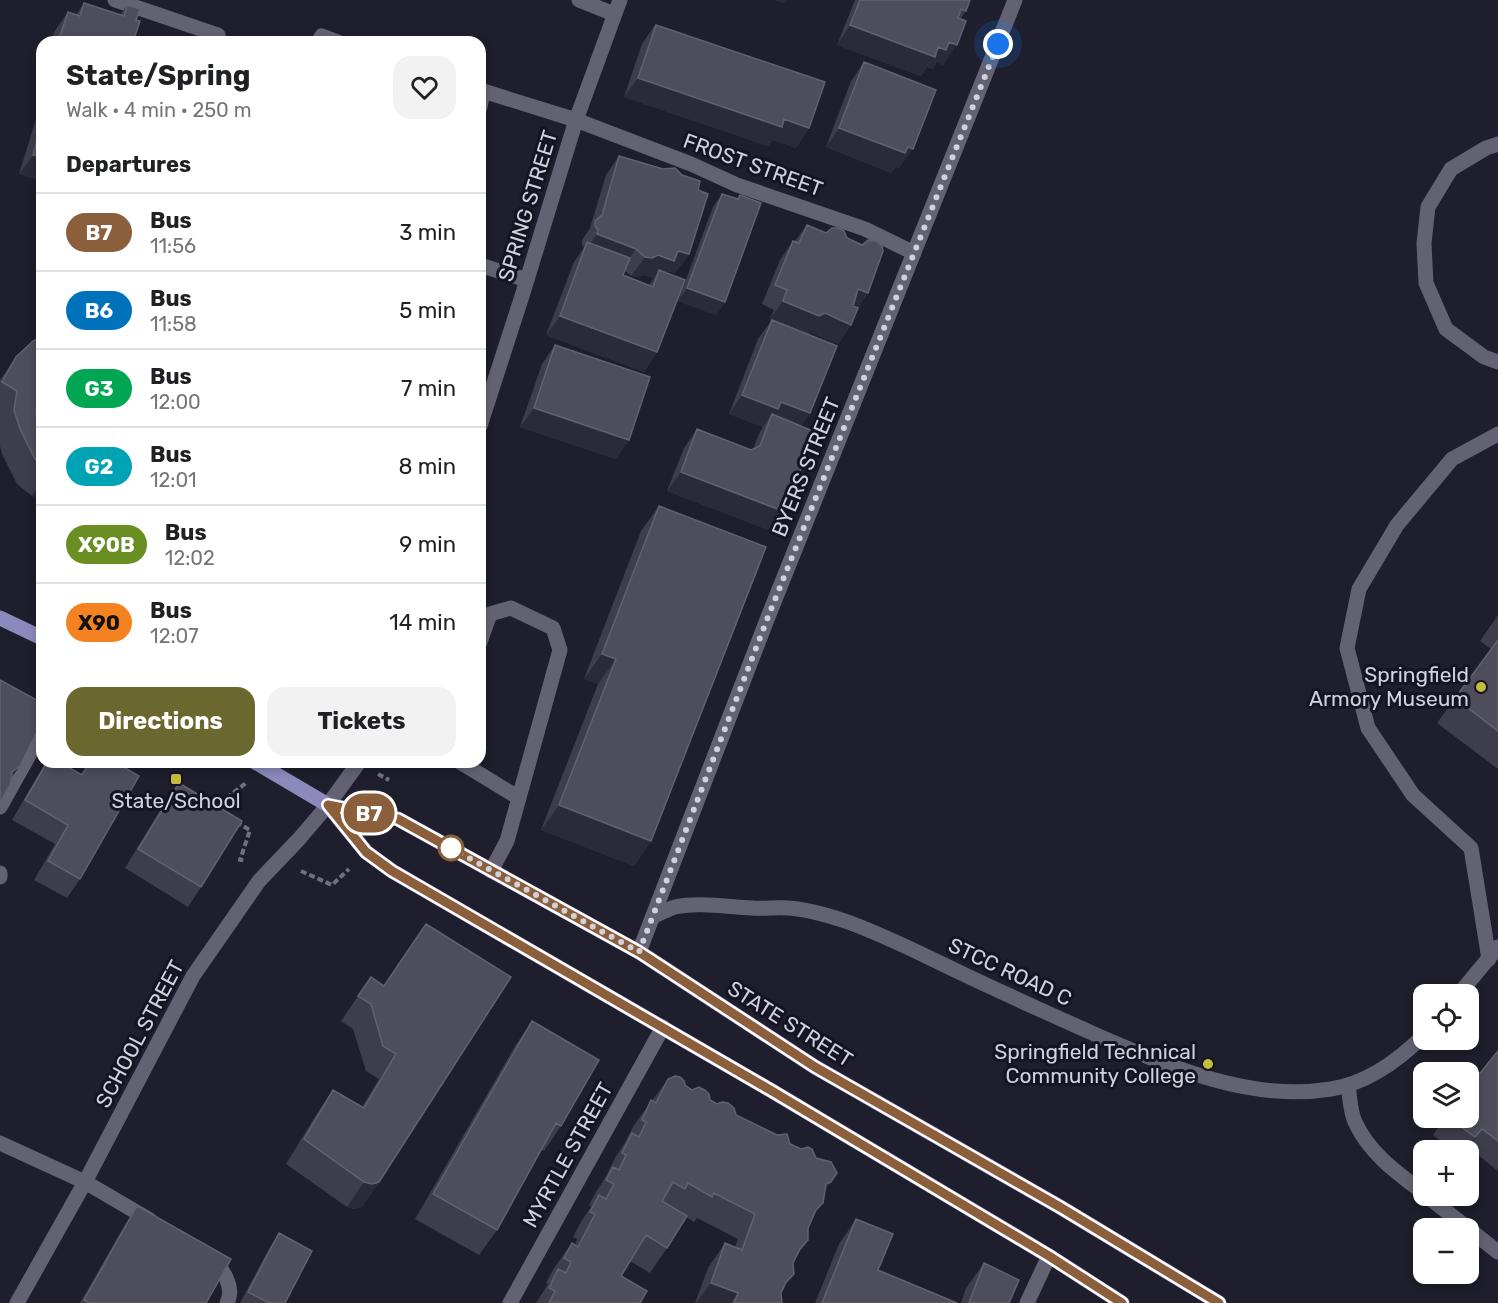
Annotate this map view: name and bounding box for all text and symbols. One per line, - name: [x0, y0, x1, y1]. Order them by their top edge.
- your location: [983, 29, 1013, 59]
- button: heart: [393, 56, 456, 119]
- text: State/Spring: [66, 59, 250, 92]
- text: Walk · 4 min · 250 m: [66, 98, 251, 122]
- street label: SPRING STREET: [493, 127, 562, 284]
- street label: FROST STREET: [680, 128, 826, 201]
- text: Departures: [66, 151, 191, 178]
- text: Bus: [150, 207, 192, 234]
- text: 3 min: [399, 219, 456, 246]
- text: B7: [86, 220, 112, 245]
- text: 11:56: [150, 234, 196, 258]
- text: Bus: [150, 285, 192, 312]
- text: 5 min: [399, 297, 456, 324]
- text: B6: [85, 298, 113, 323]
- text: 11:58: [150, 312, 197, 336]
- text: Bus: [150, 363, 192, 390]
- text: 7 min: [401, 375, 456, 402]
- text: G3: [85, 376, 113, 401]
- text: 12:00: [150, 390, 201, 414]
- street label: BYERS STREET: [766, 393, 845, 540]
- text: Bus: [150, 441, 192, 468]
- text: 8 min: [398, 453, 456, 480]
- text: G2: [85, 454, 113, 479]
- text: 12:01: [150, 468, 197, 492]
- text: Bus: [165, 519, 207, 546]
- text: 9 min: [399, 531, 456, 558]
- text: X90B: [78, 532, 135, 557]
- text: 12:02: [165, 546, 215, 570]
- text: Bus: [150, 597, 192, 624]
- text: 14 min: [389, 609, 456, 636]
- text: X90: [78, 610, 120, 635]
- text: 12:07: [150, 624, 198, 648]
- place label: Springfield Armory Museum: [1309, 662, 1469, 711]
- marker: Springfield Armory Museum: [1474, 680, 1488, 694]
- button: Directions: [66, 687, 255, 756]
- button: Tickets: [267, 687, 456, 756]
- marker: State/School: [169, 772, 183, 786]
- place label: State/School: [111, 788, 241, 813]
- line badge: B7: [342, 794, 396, 832]
- text: B7: [356, 801, 382, 826]
- unlabelled marker: [438, 835, 464, 861]
- street label: STCC ROAD C: [945, 932, 1076, 1011]
- street label: SCHOOL STREET: [90, 956, 189, 1112]
- street label: STATE STREET: [723, 975, 857, 1072]
- map controls: [1413, 984, 1479, 1284]
- button: locate: [1413, 984, 1479, 1050]
- place label: Springfield Technical Community College: [994, 1039, 1196, 1088]
- marker: Springfield Technical Community College: [1201, 1057, 1215, 1071]
- button: layers: [1413, 1062, 1479, 1128]
- street label: MYRTLE STREET: [517, 1078, 618, 1232]
- button: +: [1413, 1140, 1479, 1206]
- button: −: [1413, 1218, 1479, 1284]

